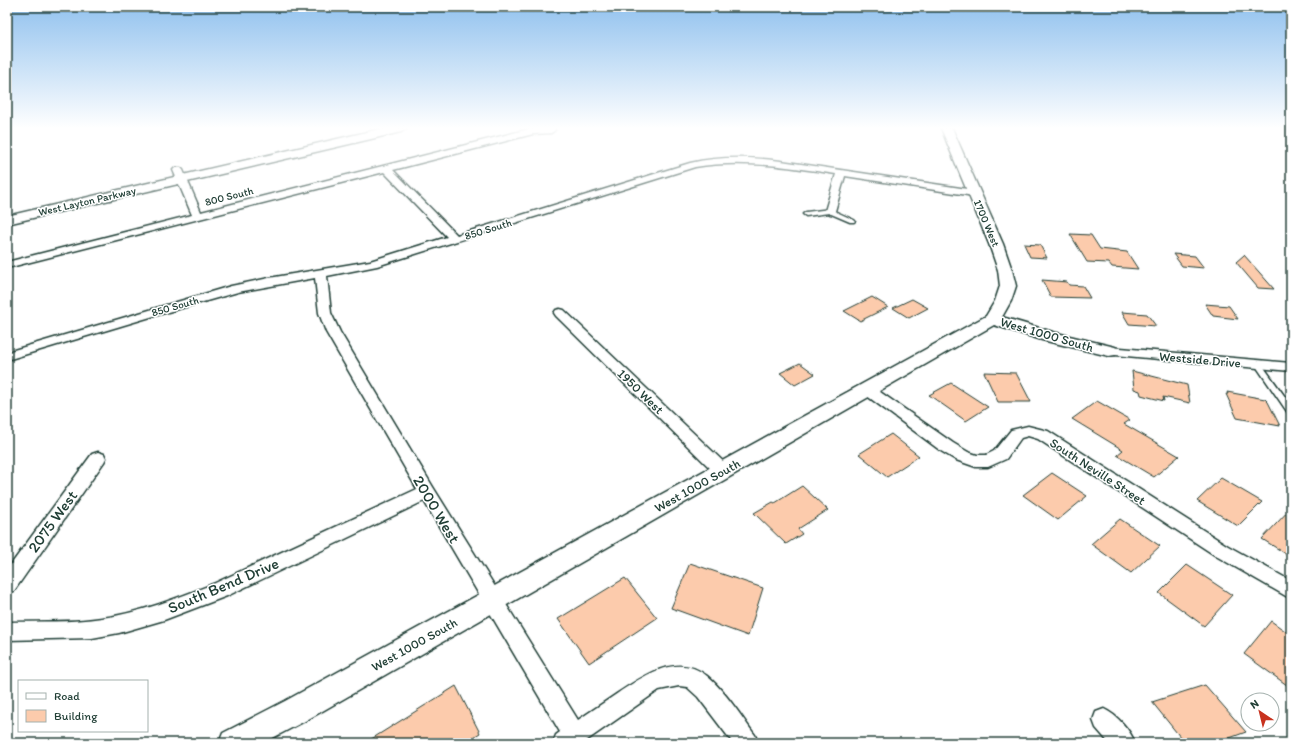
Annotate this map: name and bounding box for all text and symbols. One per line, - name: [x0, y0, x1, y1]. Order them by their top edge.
- street label: West Layton Parkway: [37, 184, 138, 219]
- street label: 800 South: [203, 184, 255, 209]
- street label: 1700 West: [971, 198, 1002, 249]
- street label: 850 South: [463, 216, 514, 243]
- street label: 850 South: [150, 293, 201, 319]
- street label: West 1000 South: [999, 314, 1095, 355]
- street label: Westside Drive: [1158, 348, 1242, 371]
- street label: 1950 West: [615, 366, 667, 417]
- street label: South Neville Street: [1047, 435, 1148, 508]
- street label: West 1000 South: [652, 455, 743, 515]
- street label: 2000 West: [409, 472, 464, 546]
- street label: 2075 West: [24, 487, 81, 556]
- street label: South Bend Drive: [165, 554, 282, 617]
- street label: West 1000 South: [369, 614, 460, 674]
- legend: [18, 680, 148, 732]
- text: Road: [54, 689, 80, 703]
- north arrow: [1240, 692, 1280, 732]
- text: N: [1248, 697, 1261, 712]
- text: Building: [54, 709, 98, 723]

